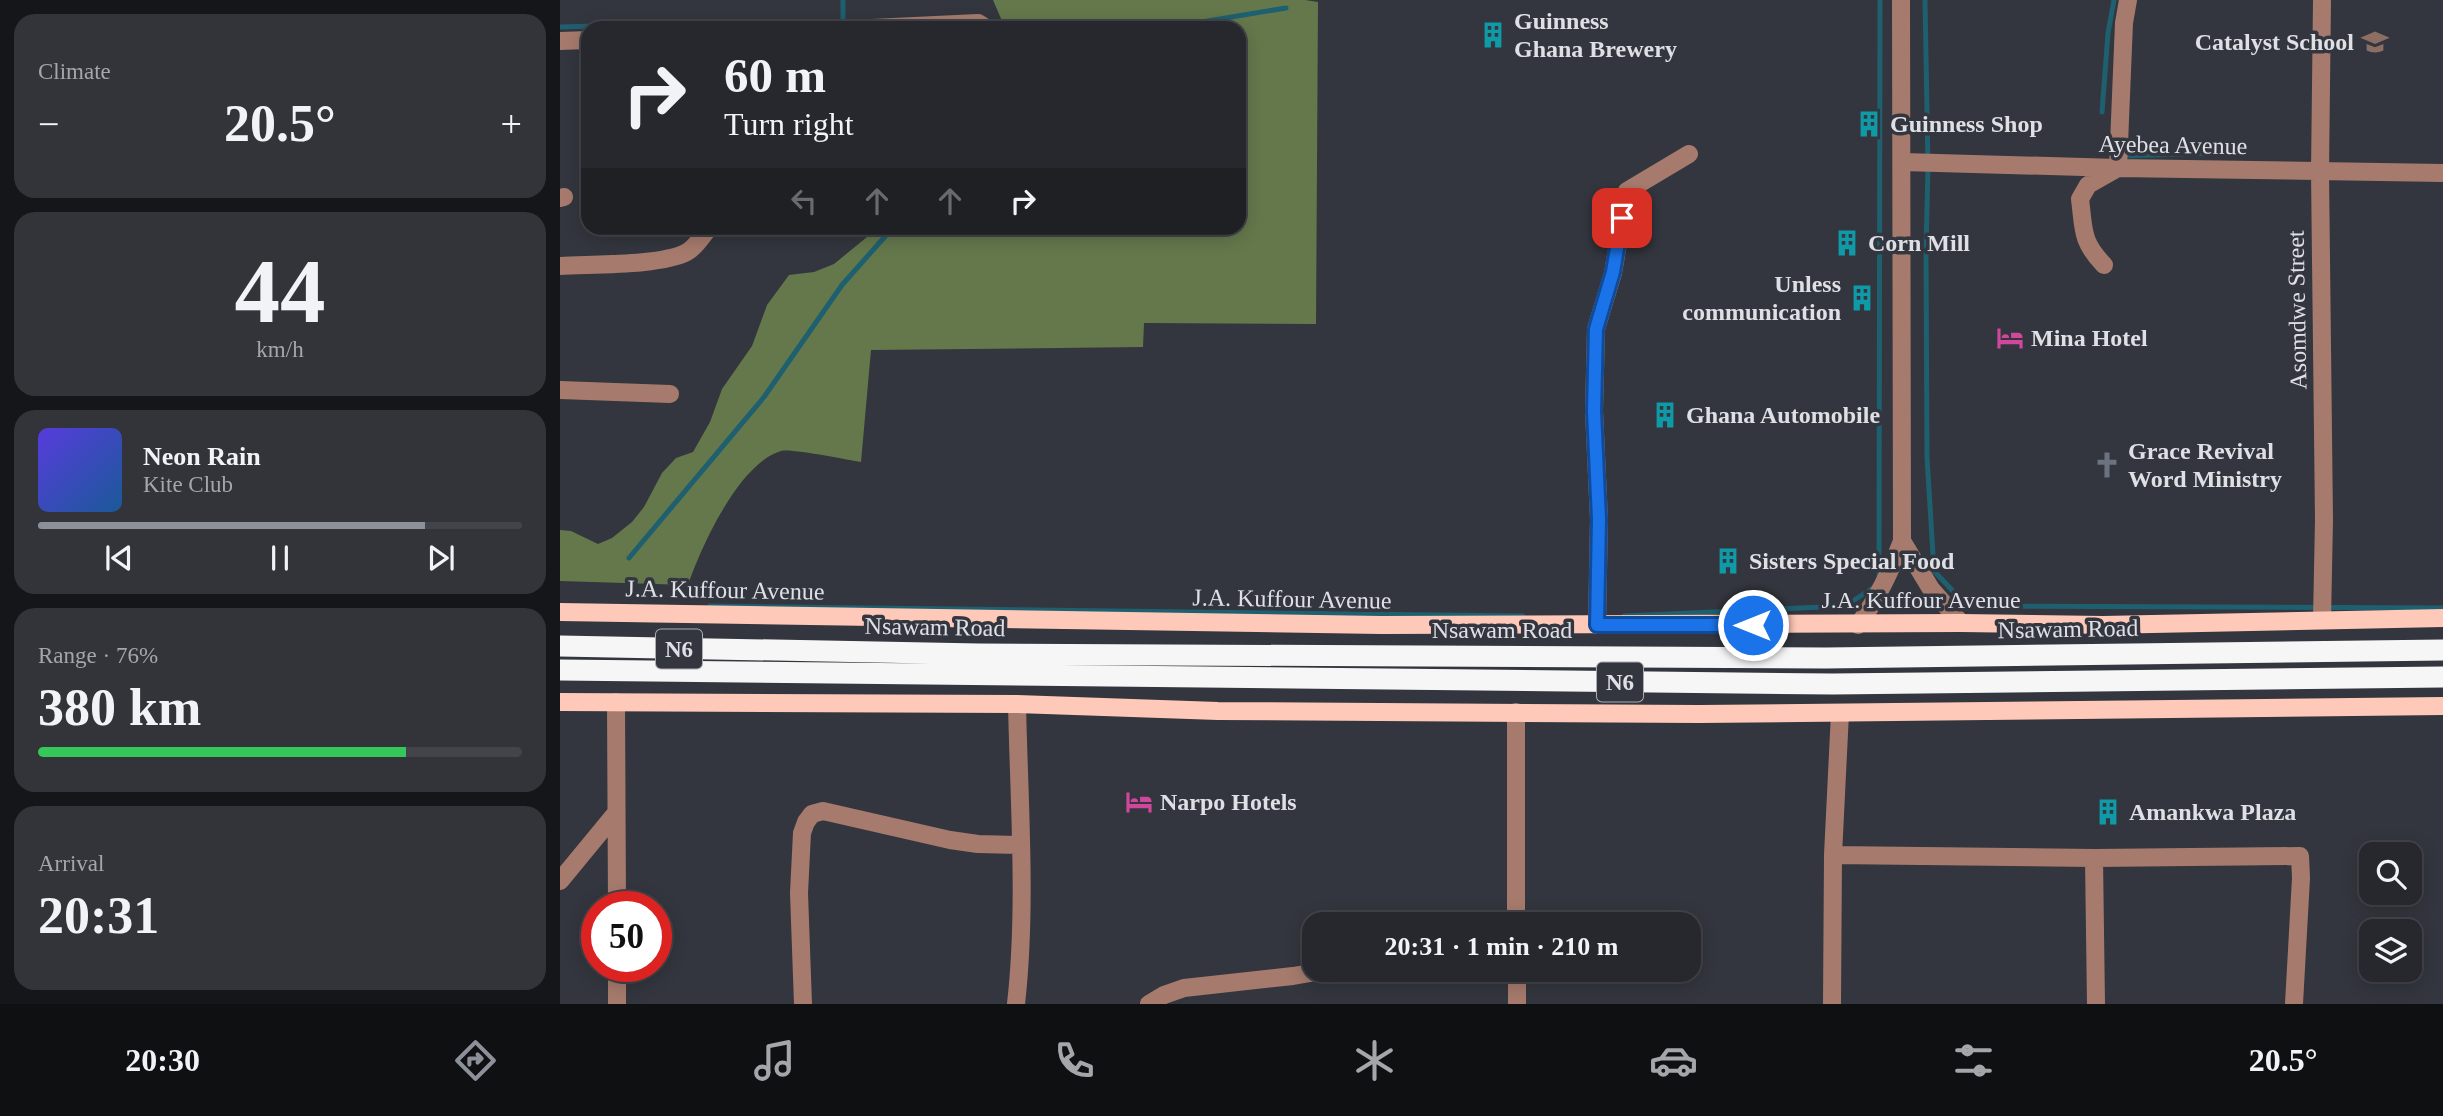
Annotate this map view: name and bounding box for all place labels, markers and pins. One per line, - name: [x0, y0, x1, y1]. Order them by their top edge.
- place label: Guinness Ghana Brewery: [1514, 8, 1677, 62]
- building icon: Guinness Ghana Brewery: [1478, 20, 1508, 50]
- school or university icon: Catalyst School: [2360, 27, 2390, 57]
- place label: Catalyst School: [2195, 29, 2354, 55]
- building icon: Guinness Shop: [1854, 109, 1884, 139]
- place label: Guinness Shop: [1890, 111, 2043, 137]
- pin: [1592, 188, 1652, 248]
- building icon: Corn Mill: [1832, 228, 1862, 258]
- place label: Corn Mill: [1868, 230, 1970, 256]
- place label: Unless communication: [1682, 271, 1841, 325]
- building icon: Unless communication: [1847, 283, 1877, 313]
- hotel icon: Mina Hotel: [1995, 323, 2025, 353]
- place label: Mina Hotel: [2031, 325, 2148, 351]
- building icon: Ghana Automobile: [1650, 400, 1680, 430]
- place label: Ghana Automobile: [1686, 402, 1880, 428]
- place label: Grace Revival Word Ministry: [2128, 438, 2282, 492]
- church icon: Grace Revival Word Ministry: [2092, 450, 2122, 480]
- building icon: Sisters Special Food: [1713, 546, 1743, 576]
- place label: Sisters Special Food: [1749, 548, 1955, 574]
- hotel icon: Narpo Hotels: [1124, 787, 1154, 817]
- place label: Narpo Hotels: [1160, 789, 1297, 815]
- building icon: Amankwa Plaza: [2093, 797, 2123, 827]
- place label: Amankwa Plaza: [2129, 799, 2296, 825]

